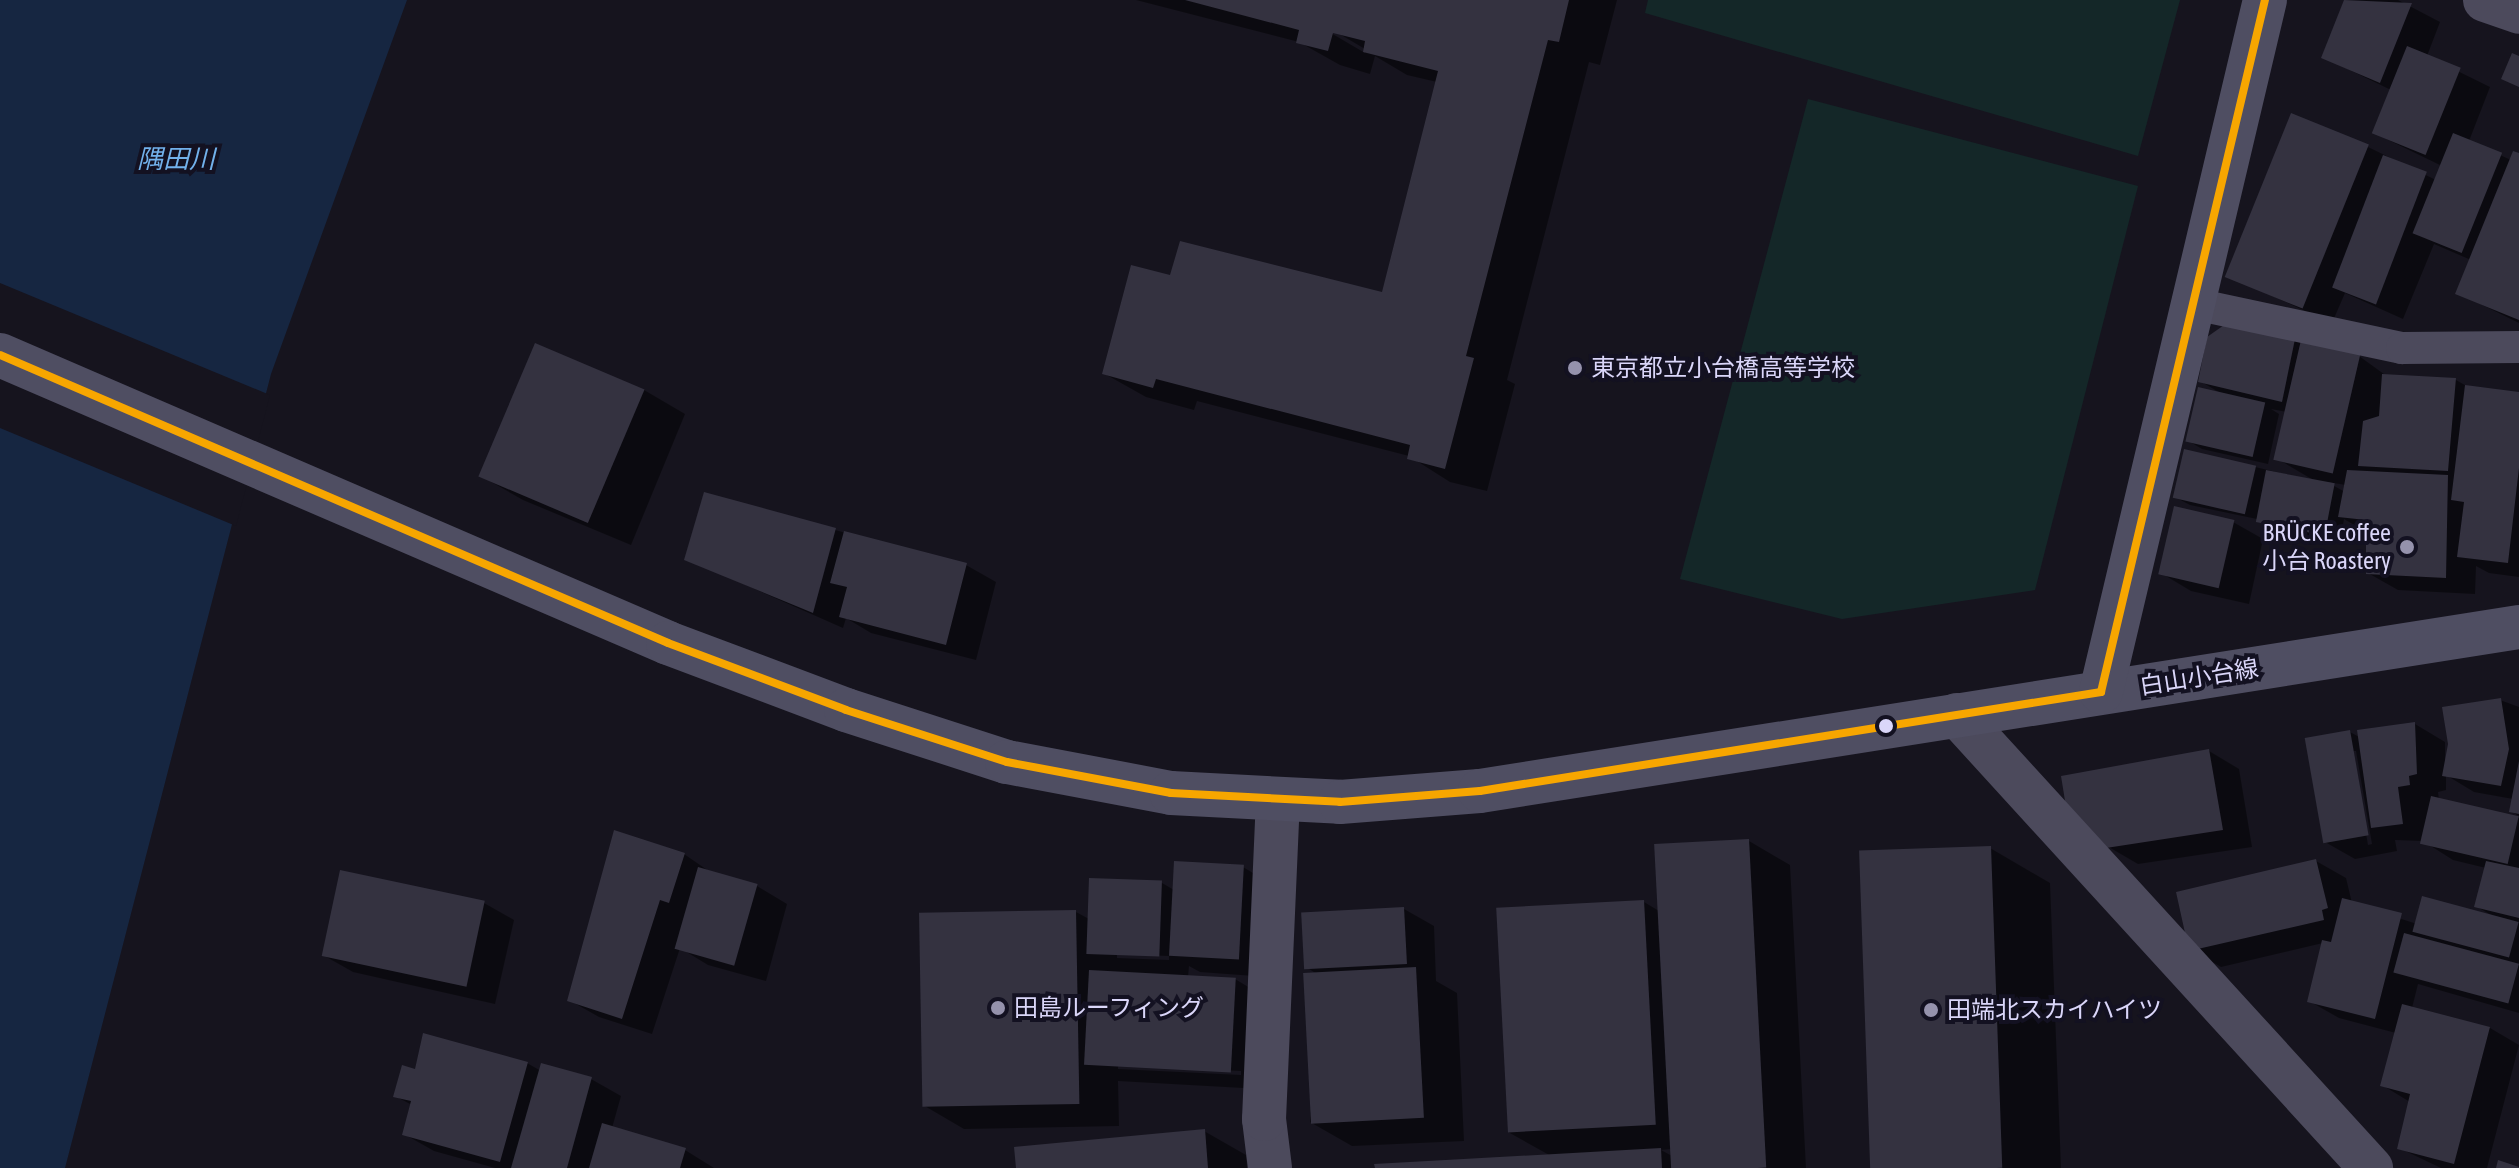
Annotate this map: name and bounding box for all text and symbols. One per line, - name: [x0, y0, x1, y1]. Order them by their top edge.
- water label: 隅田川: [137, 144, 215, 176]
- place label: 東京都立小台橋高等学校: [1591, 354, 1855, 382]
- marker: 東京都立小台橋高等学校: [1566, 359, 1584, 377]
- place label: BRÜCKE coffee 小台 Roastery: [2262, 519, 2391, 575]
- marker: BRÜCKE coffee 小台 Roastery: [2398, 538, 2416, 556]
- street label: 白山小台線: [2137, 653, 2261, 701]
- unlabelled marker: [1878, 718, 1894, 734]
- place label: 田島ルーフィング: [1014, 994, 1206, 1022]
- place label: 田端北スカイハイツ: [1947, 996, 2163, 1024]
- marker: 田島ルーフィング: [989, 999, 1007, 1017]
- marker: 田端北スカイハイツ: [1922, 1001, 1940, 1019]

